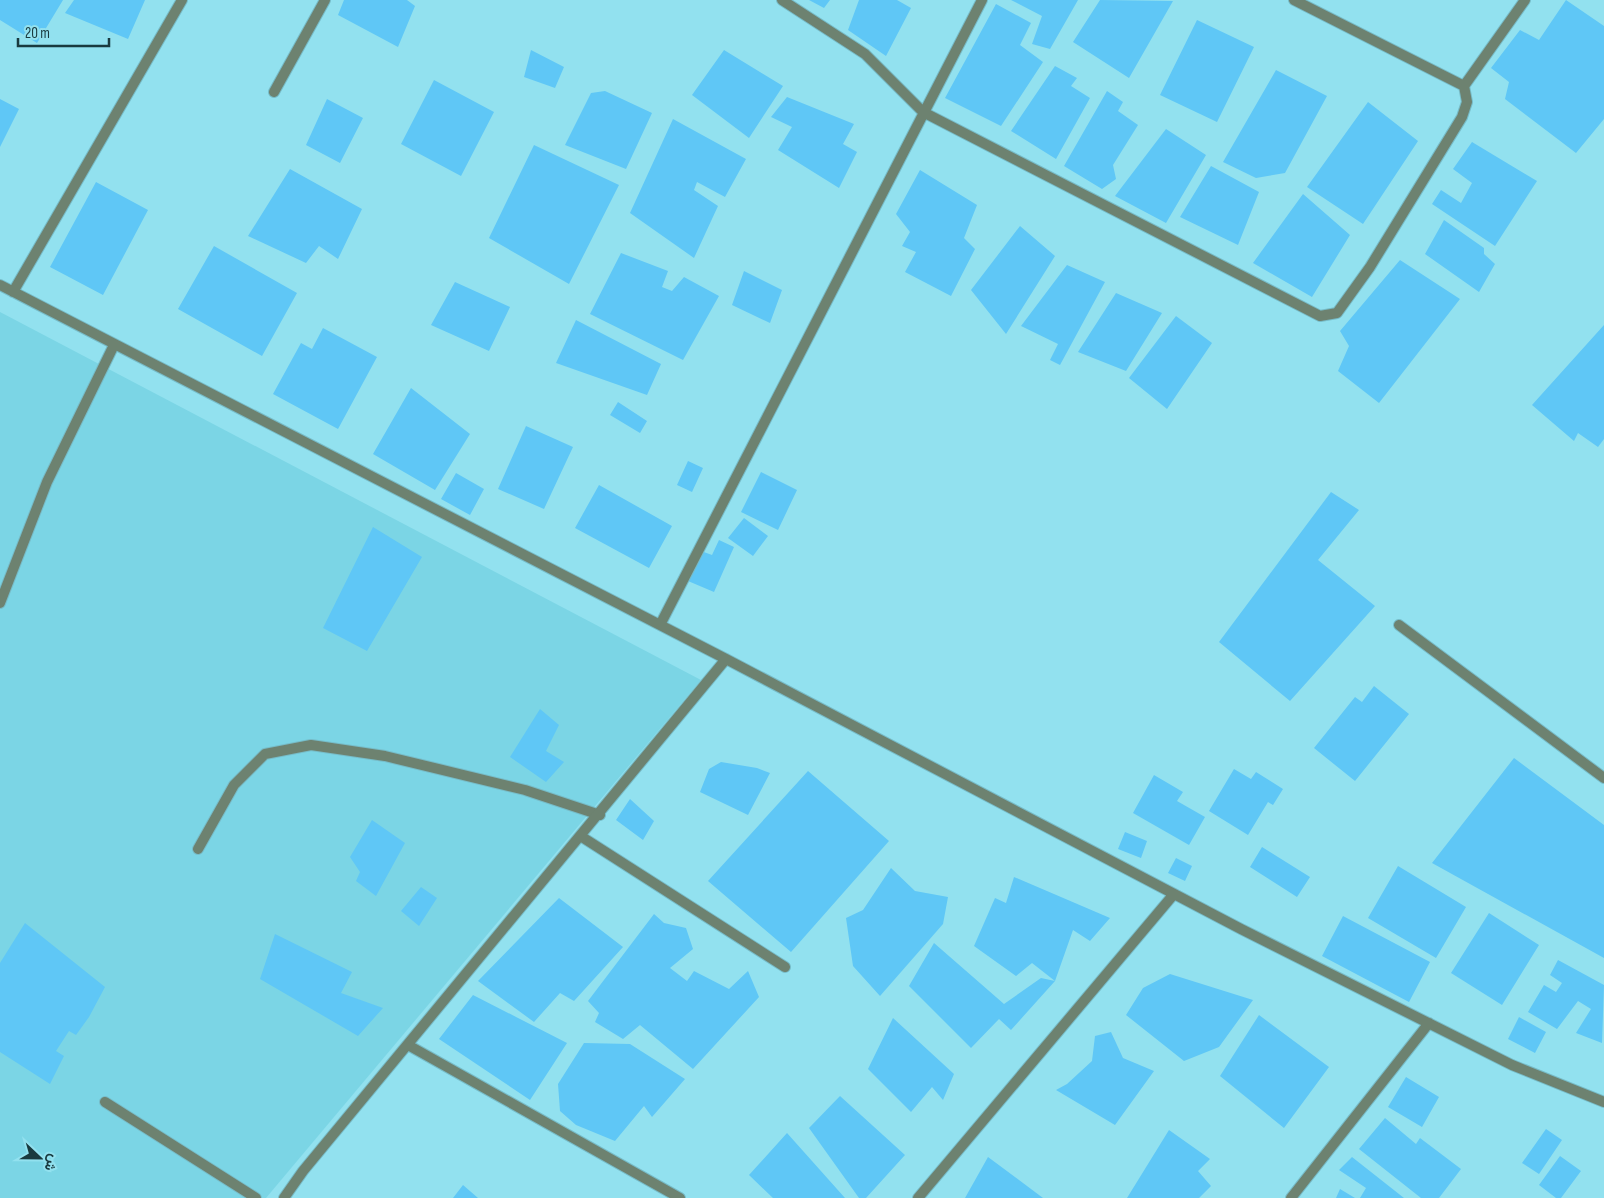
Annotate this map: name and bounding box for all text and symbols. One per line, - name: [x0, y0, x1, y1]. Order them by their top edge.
- scale bar: [18, 15, 109, 47]
- text: 20 m: [25, 24, 50, 43]
- north arrow: [15, 1133, 65, 1183]
- text: ش: [40, 1152, 63, 1174]

